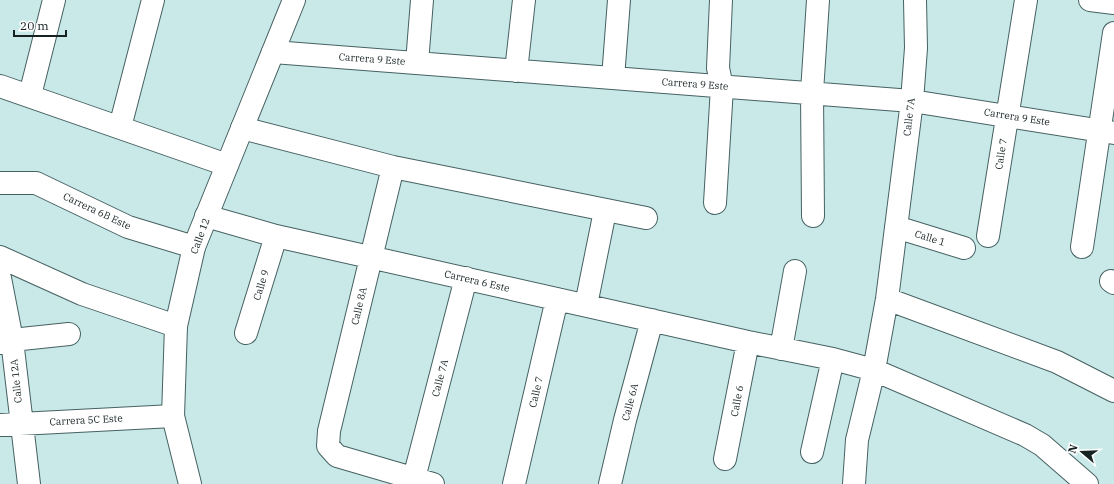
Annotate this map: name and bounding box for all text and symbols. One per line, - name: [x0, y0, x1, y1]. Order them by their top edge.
- scale bar: [14, 12, 66, 38]
- text: 20 m: [20, 18, 49, 33]
- street label: Carrera 9 Este: [338, 50, 406, 68]
- street label: Carrera 9 Este: [661, 75, 729, 93]
- street label: Calle 7A: [900, 97, 918, 137]
- street label: Carrera 9 Este: [983, 105, 1051, 129]
- street label: Calle 7: [992, 137, 1010, 171]
- street label: Carrera 6B Este: [61, 190, 133, 232]
- street label: Calle 12: [187, 216, 213, 256]
- street label: Calle 1: [913, 227, 947, 249]
- street label: Carrera 6 Este: [443, 267, 511, 295]
- street label: Calle 9: [250, 268, 272, 302]
- street label: Calle 8A: [348, 286, 370, 326]
- street label: Calle 12A: [7, 358, 25, 404]
- street label: Calle 7A: [429, 358, 451, 398]
- street label: Calle 7: [526, 375, 546, 409]
- street label: Calle 6A: [619, 382, 641, 422]
- street label: Calle 6: [728, 384, 746, 418]
- street label: Carrera 5C Este: [49, 412, 123, 428]
- north arrow: [1062, 432, 1102, 472]
- text: N: [1065, 442, 1081, 455]

